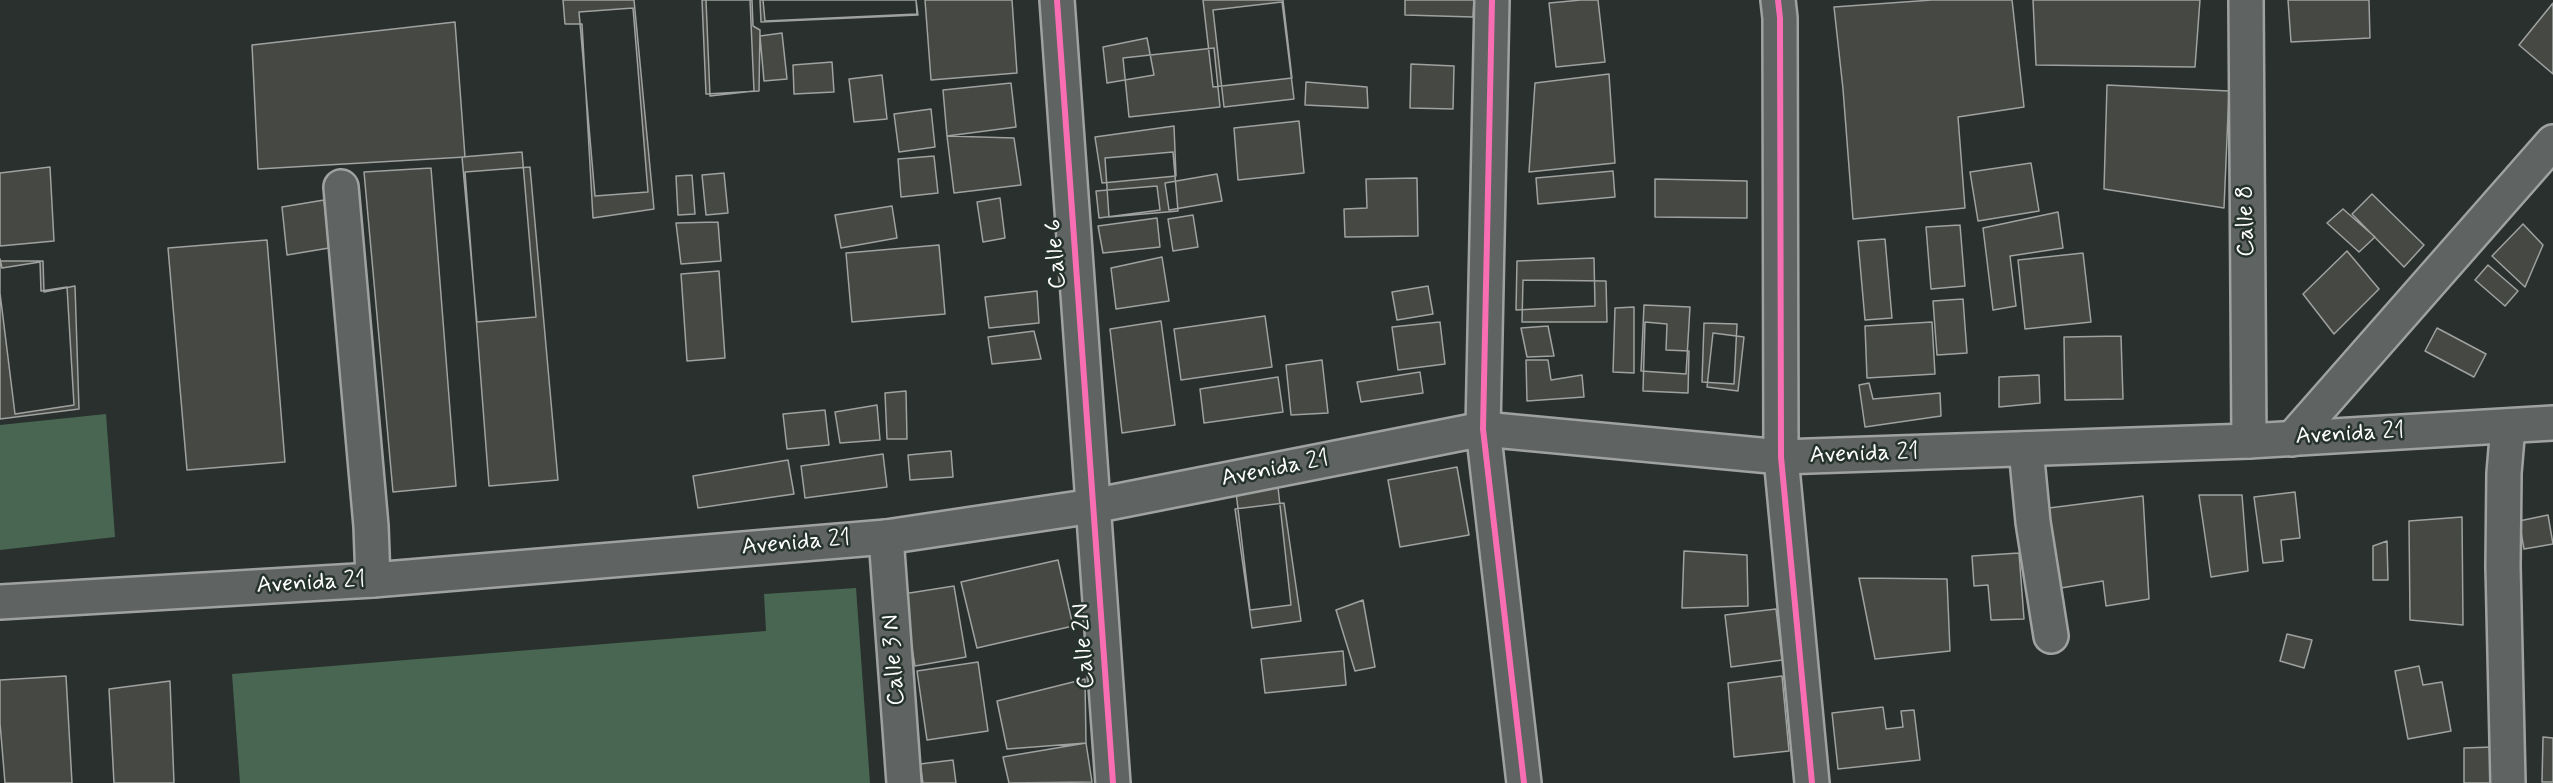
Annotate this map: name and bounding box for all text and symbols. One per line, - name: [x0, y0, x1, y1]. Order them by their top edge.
- street label: Calle 8: [2232, 185, 2262, 257]
- street label: Calle 6: [1040, 218, 1074, 290]
- street label: Avenida 21: [2295, 418, 2405, 452]
- street label: Avenida 21: [1809, 439, 1919, 471]
- street label: Avenida 21: [1219, 445, 1331, 495]
- street label: Avenida 21: [740, 525, 852, 563]
- street label: Avenida 21: [256, 567, 366, 601]
- street label: Calle 2N: [1068, 602, 1102, 690]
- street label: Calle 3 N: [877, 613, 913, 707]

